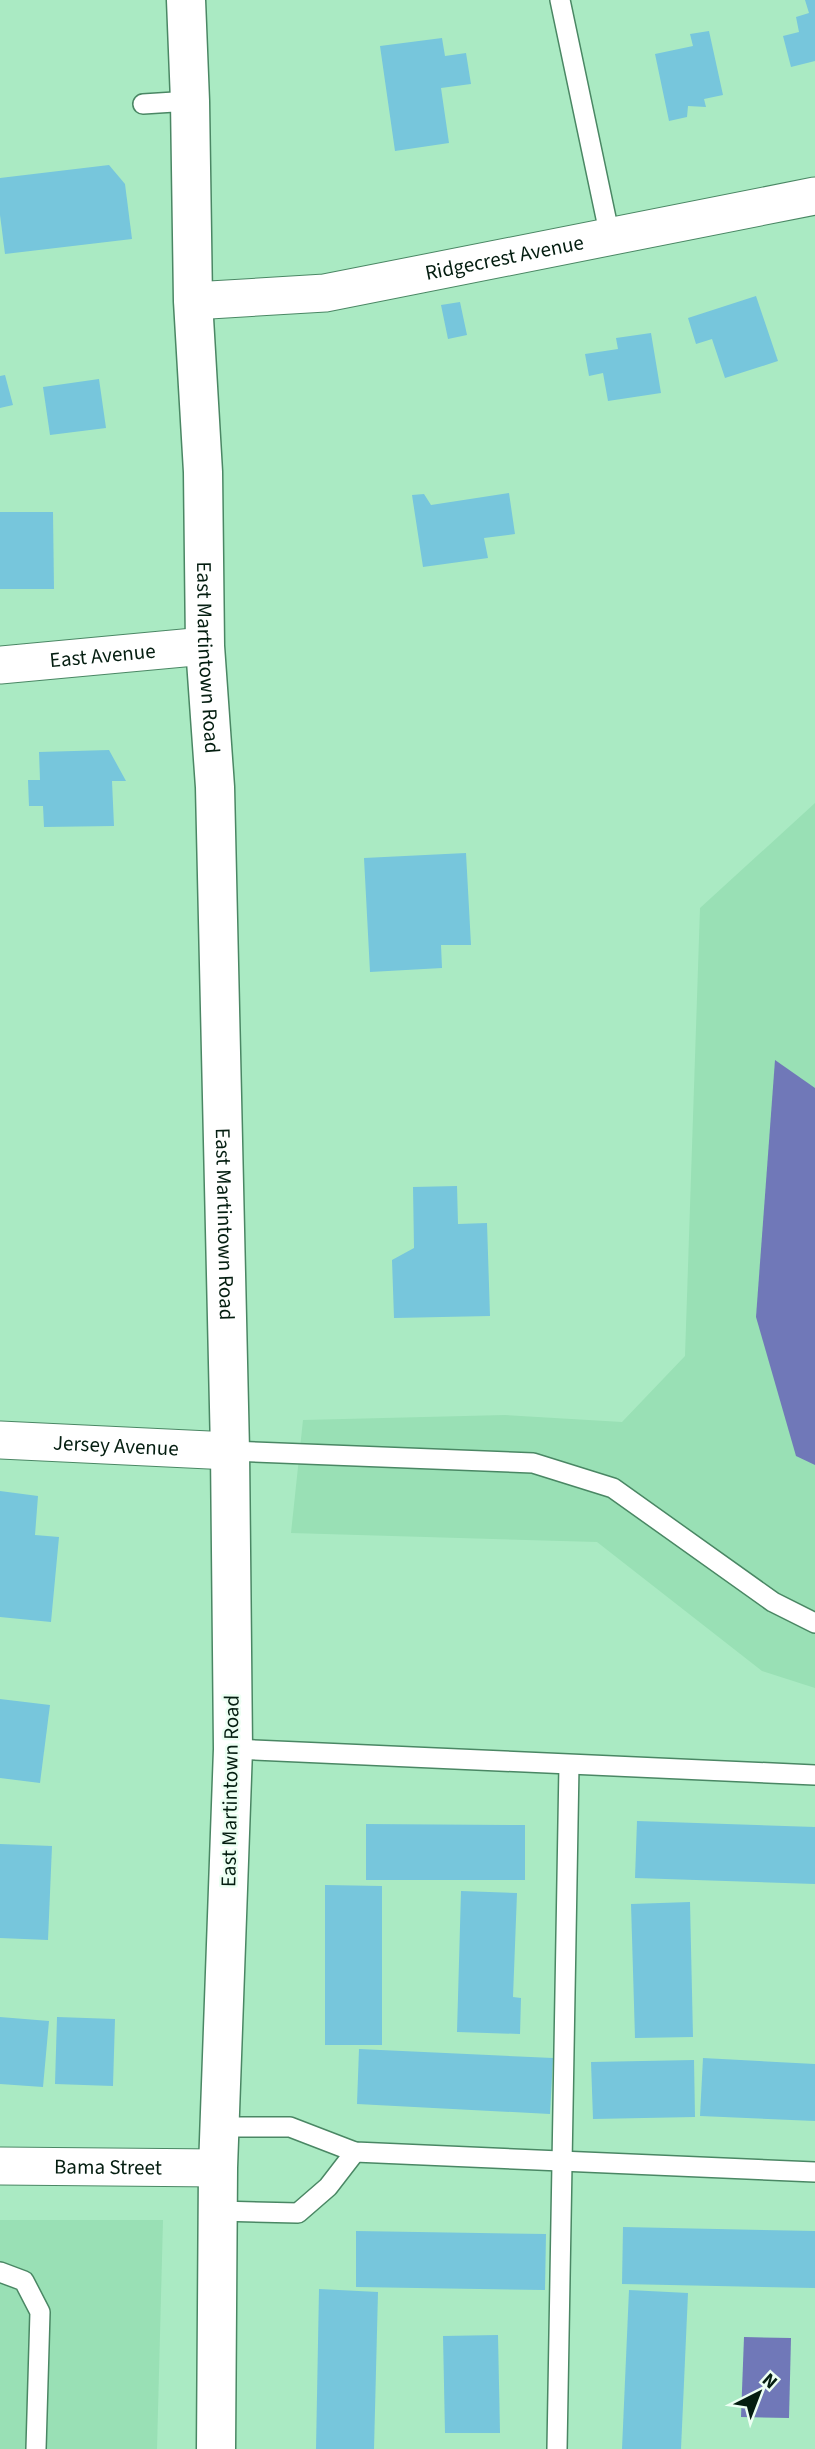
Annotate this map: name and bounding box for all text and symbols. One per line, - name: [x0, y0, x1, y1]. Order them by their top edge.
- street label: Ridgecrest Avenue: [422, 227, 586, 288]
- street label: East Martintown Road: [189, 561, 228, 755]
- street label: East Avenue: [48, 636, 157, 675]
- street label: East Martintown Road: [208, 1128, 242, 1321]
- street label: Jersey Avenue: [52, 1428, 179, 1464]
- street label: East Martintown Road: [213, 1695, 247, 1887]
- street label: Bama Street: [54, 2151, 162, 2182]
- north arrow: [724, 2358, 794, 2428]
- text: N: [756, 2367, 783, 2396]

